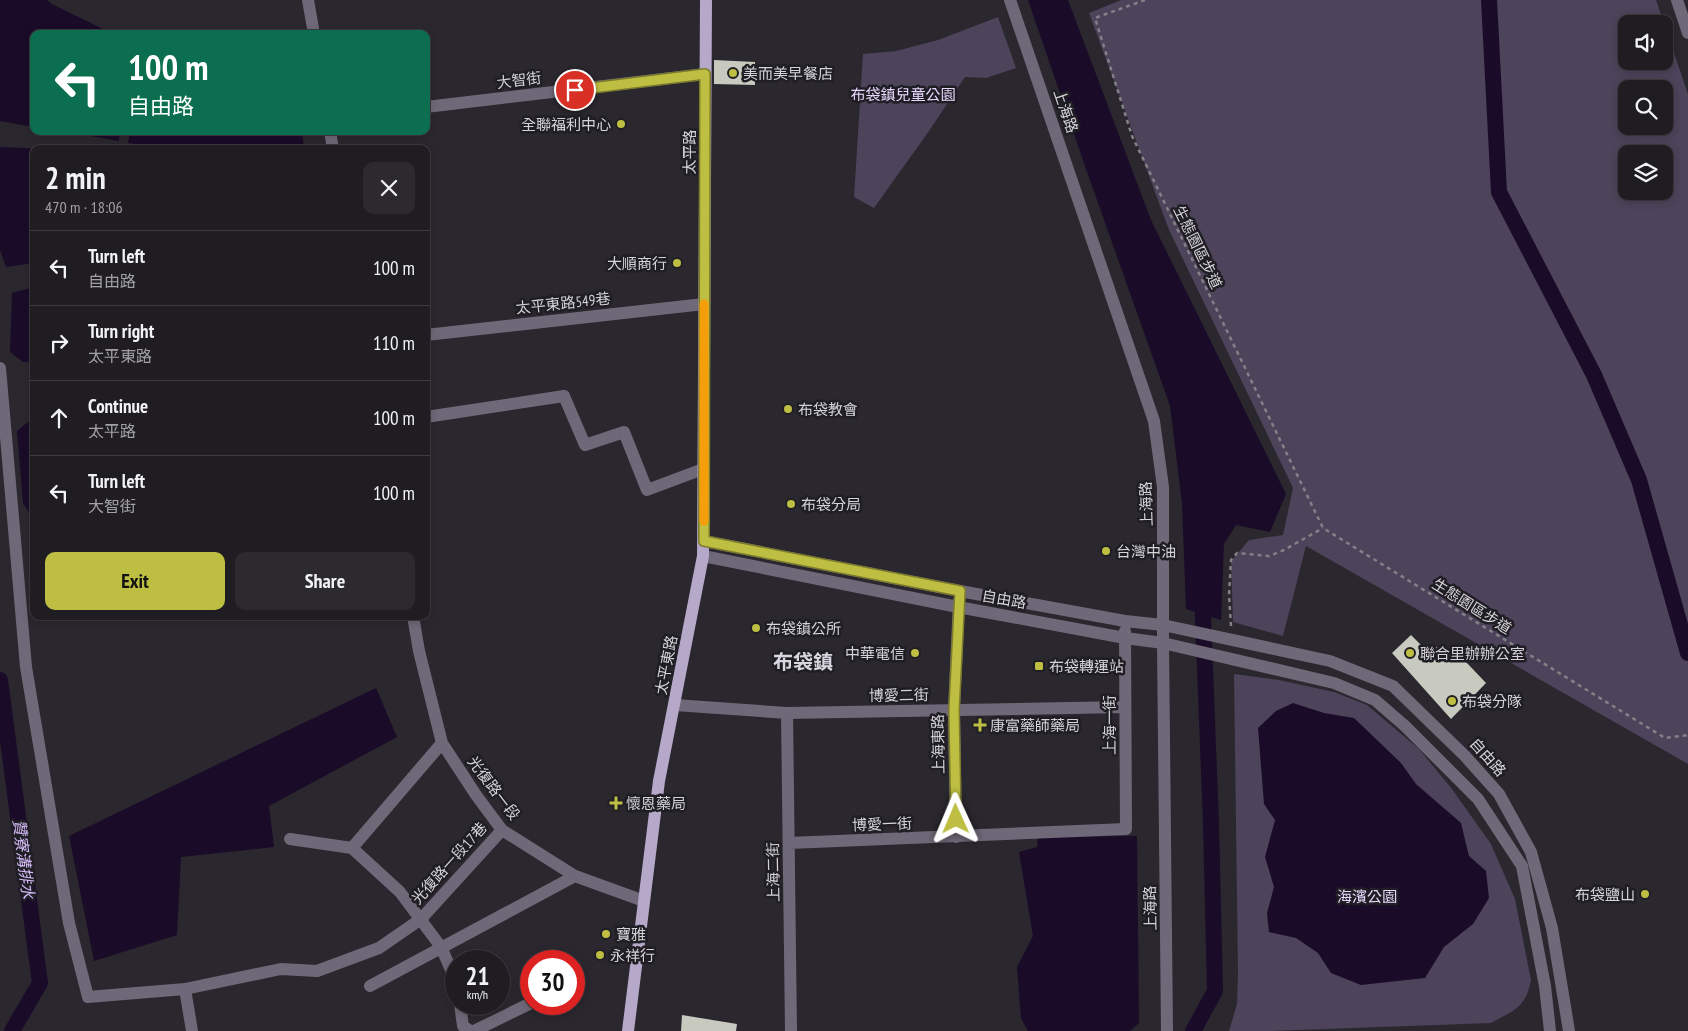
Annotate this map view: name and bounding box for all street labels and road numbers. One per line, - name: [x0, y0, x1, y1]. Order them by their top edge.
- street label: 大智街: [496, 68, 542, 92]
- street label: 上海路: [1050, 87, 1082, 135]
- street label: 太平路: [680, 129, 699, 175]
- street label: 生態園區步道: [1170, 202, 1226, 292]
- street label: 太平東路549巷: [515, 289, 611, 317]
- street label: 上海路: [1136, 481, 1156, 527]
- street label: 生態園區步道: [1429, 574, 1515, 638]
- street label: 自由路: [980, 586, 1028, 612]
- street label: 太平東路: [651, 634, 681, 696]
- street label: 博愛二街: [869, 685, 929, 705]
- street label: 上海一街: [1100, 695, 1119, 755]
- street label: 上海東路: [928, 714, 948, 774]
- street label: 自由路: [1466, 734, 1510, 780]
- street label: 光復路一段: [464, 752, 524, 824]
- street label: 博愛一街: [852, 813, 912, 835]
- street label: 光復路一段17巷: [407, 818, 491, 908]
- street label: 上海二街: [763, 842, 783, 902]
- street label: 上海路: [1140, 885, 1160, 931]

